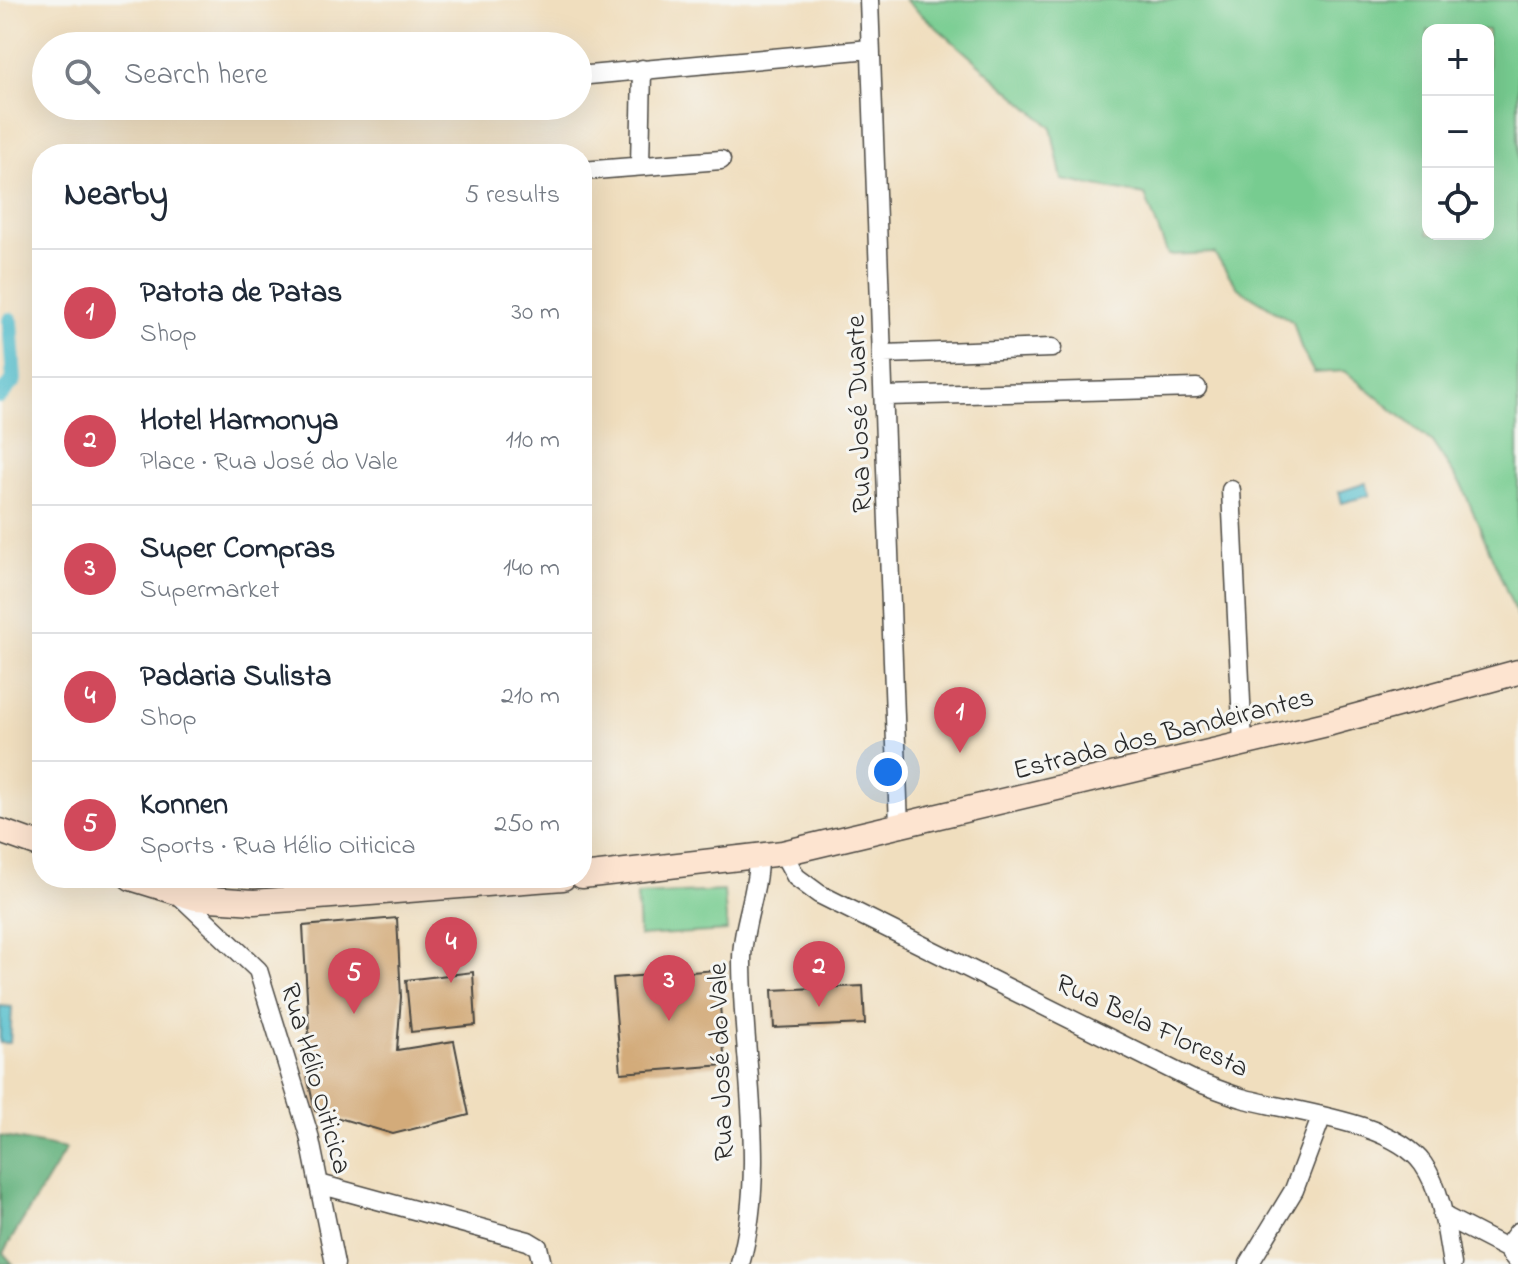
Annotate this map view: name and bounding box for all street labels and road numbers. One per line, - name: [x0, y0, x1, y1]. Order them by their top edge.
- street label: Rua José Duarte: [837, 314, 884, 513]
- street label: Estrada dos Bandeirantes: [1009, 678, 1319, 793]
- street label: Rua José do Vale: [699, 962, 746, 1162]
- street label: Rua Bela Floresta: [1048, 964, 1255, 1090]
- street label: Rua Hélio Oiticica: [268, 979, 361, 1179]

